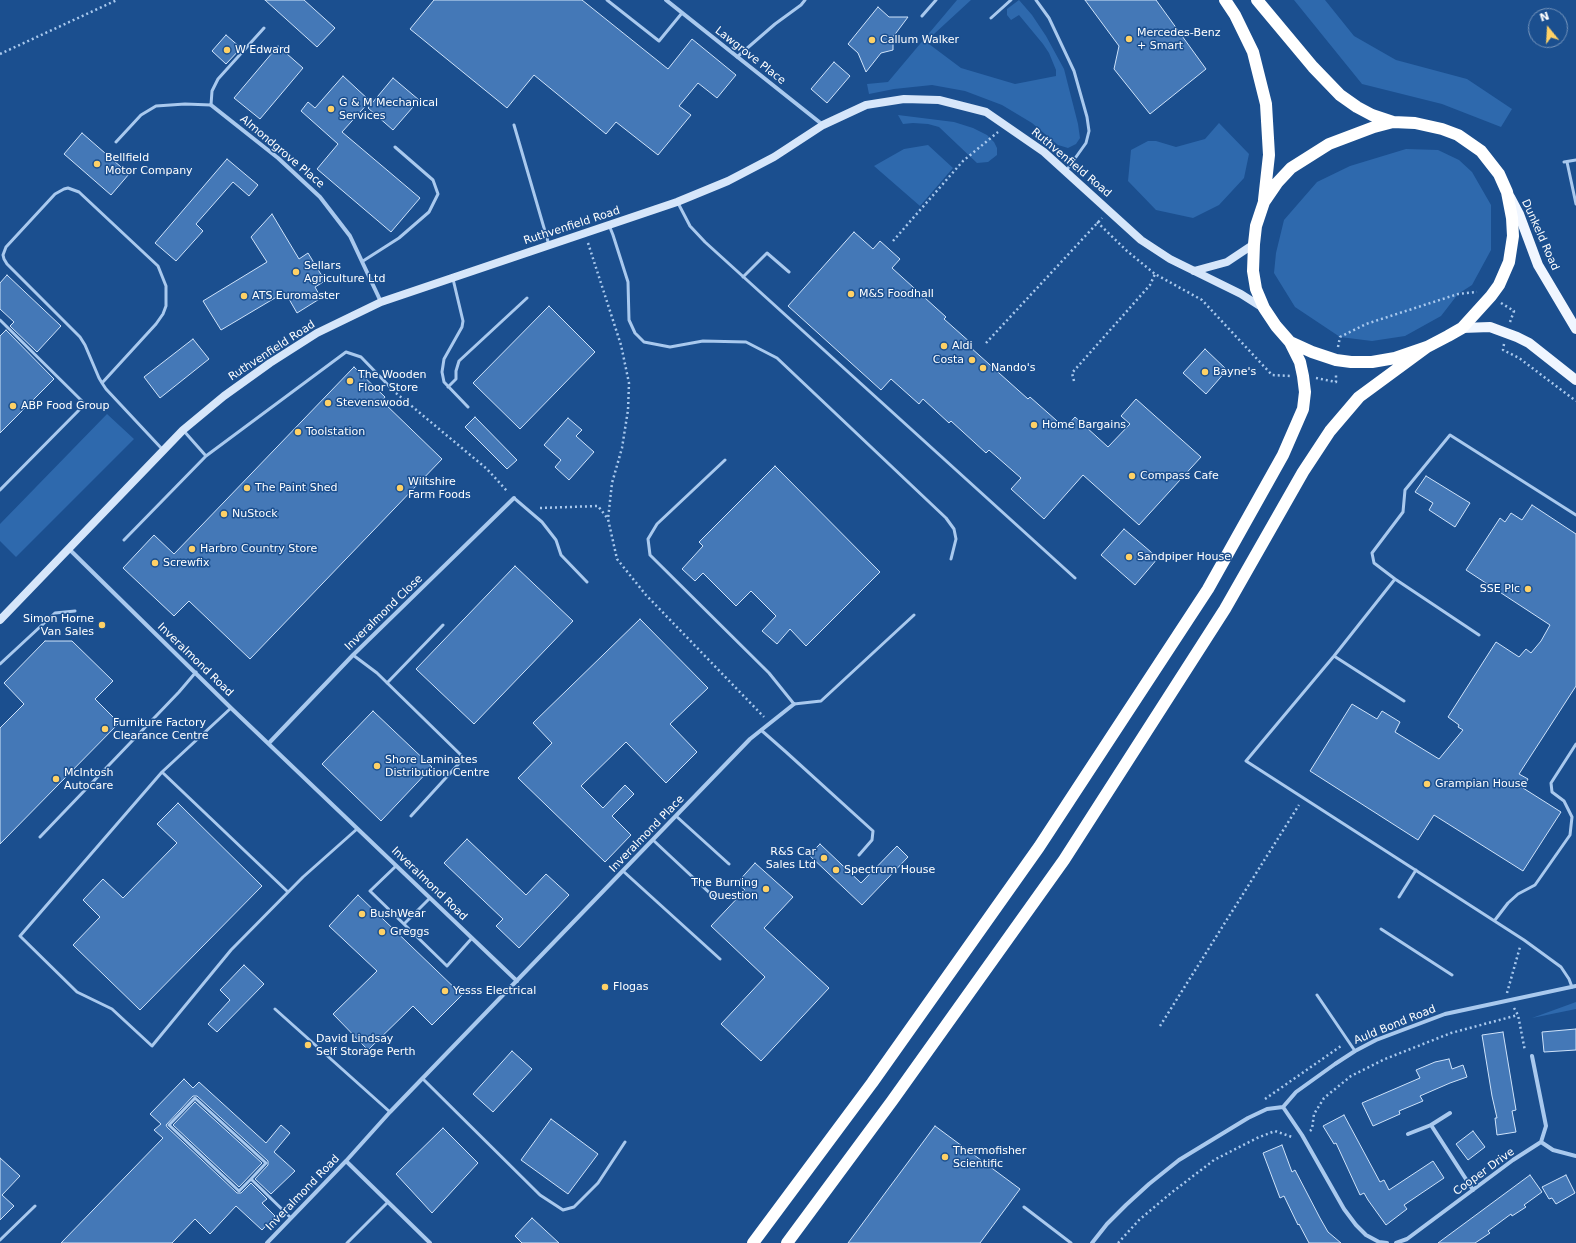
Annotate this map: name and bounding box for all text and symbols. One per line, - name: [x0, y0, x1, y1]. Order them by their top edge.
- north arrow: [1528, 8, 1568, 48]
- text: N: [1538, 9, 1551, 25]
- street label: Lawgrove Place: [712, 24, 788, 88]
- place label: Mercedes-Benz + Smart: [1137, 26, 1220, 52]
- place label: Callum Walker: [880, 33, 959, 47]
- marker: Mercedes-Benz + Smart: [1124, 34, 1134, 44]
- marker: Callum Walker: [867, 35, 877, 45]
- place label: W Edward: [235, 43, 290, 57]
- marker: W Edward: [222, 45, 232, 55]
- place label: G & M Mechanical Services: [339, 96, 438, 122]
- marker: G & M Mechanical Services: [326, 104, 336, 114]
- street label: Almondgrove Place: [237, 113, 327, 191]
- street label: Ruthvenfield Road: [1028, 126, 1114, 200]
- place label: Bellfield Motor Company: [105, 151, 193, 177]
- marker: Bellfield Motor Company: [92, 159, 102, 169]
- street label: Dunkeld Road: [1518, 197, 1562, 273]
- street label: Ruthvenfield Road: [522, 204, 622, 248]
- place label: Sellars Agriculture Ltd: [304, 259, 385, 285]
- marker: Sellars Agriculture Ltd: [291, 267, 301, 277]
- place label: M&S Foodhall: [859, 287, 934, 301]
- place label: ATS Euromaster: [252, 289, 340, 303]
- marker: M&S Foodhall: [846, 289, 856, 299]
- marker: ATS Euromaster: [239, 291, 249, 301]
- street label: Ruthvenfield Road: [226, 318, 318, 384]
- place label: Aldi: [952, 339, 973, 353]
- marker: Aldi: [939, 341, 949, 351]
- place label: Costa: [933, 353, 964, 367]
- marker: Costa: [967, 355, 977, 365]
- place label: Nando's: [991, 361, 1035, 375]
- marker: Nando's: [978, 363, 988, 373]
- place label: Bayne's: [1213, 365, 1256, 379]
- marker: Bayne's: [1200, 367, 1210, 377]
- place label: The Wooden Floor Store: [358, 368, 426, 394]
- marker: The Wooden Floor Store: [345, 376, 355, 386]
- place label: Stevenswood: [336, 396, 409, 410]
- marker: Stevenswood: [323, 398, 333, 408]
- place label: ABP Food Group: [21, 399, 110, 413]
- marker: ABP Food Group: [8, 401, 18, 411]
- place label: Home Bargains: [1042, 418, 1126, 432]
- marker: Home Bargains: [1029, 420, 1039, 430]
- place label: Toolstation: [306, 425, 365, 439]
- marker: Toolstation: [293, 427, 303, 437]
- place label: Compass Cafe: [1140, 469, 1219, 483]
- marker: Compass Cafe: [1127, 471, 1137, 481]
- place label: Wiltshire Farm Foods: [408, 475, 471, 501]
- place label: The Paint Shed: [255, 481, 337, 495]
- marker: The Paint Shed: [242, 483, 252, 493]
- marker: Wiltshire Farm Foods: [395, 483, 405, 493]
- place label: NuStock: [232, 507, 278, 521]
- marker: NuStock: [219, 509, 229, 519]
- place label: Harbro Country Store: [200, 542, 317, 556]
- marker: Harbro Country Store: [187, 544, 197, 554]
- place label: Sandpiper House: [1137, 550, 1231, 564]
- marker: Sandpiper House: [1124, 552, 1134, 562]
- place label: Screwfix: [163, 556, 210, 570]
- marker: Screwfix: [150, 558, 160, 568]
- street label: Inveralmond Close: [342, 573, 426, 653]
- place label: SSE Plc: [1480, 582, 1520, 596]
- marker: SSE Plc: [1523, 584, 1533, 594]
- place label: Simon Horne Van Sales: [23, 612, 94, 638]
- marker: Simon Horne Van Sales: [97, 620, 107, 630]
- street label: Inveralmond Road: [154, 620, 236, 700]
- place label: Furniture Factory Clearance Centre: [113, 716, 209, 742]
- marker: Furniture Factory Clearance Centre: [100, 724, 110, 734]
- place label: Shore Laminates Distribution Centre: [385, 753, 489, 779]
- marker: Shore Laminates Distribution Centre: [372, 761, 382, 771]
- place label: McIntosh Autocare: [64, 766, 114, 792]
- marker: McIntosh Autocare: [51, 774, 61, 784]
- place label: Grampian House: [1435, 777, 1527, 791]
- marker: Grampian House: [1422, 779, 1432, 789]
- street label: Inveralmond Place: [607, 793, 687, 875]
- street label: Inveralmond Road: [388, 844, 470, 924]
- place label: R&S Car Sales Ltd: [766, 845, 816, 871]
- marker: R&S Car Sales Ltd: [819, 853, 829, 863]
- place label: Spectrum House: [844, 863, 935, 877]
- marker: Spectrum House: [831, 865, 841, 875]
- place label: The Burning Question: [691, 876, 758, 902]
- marker: The Burning Question: [761, 884, 771, 894]
- place label: BushWear: [370, 907, 425, 921]
- marker: BushWear: [357, 909, 367, 919]
- place label: Greggs: [390, 925, 429, 939]
- marker: Greggs: [377, 927, 387, 937]
- place label: Flogas: [613, 980, 649, 994]
- marker: Flogas: [600, 982, 610, 992]
- place label: Yesss Electrical: [453, 984, 536, 998]
- marker: Yesss Electrical: [440, 986, 450, 996]
- street label: Auld Bond Road: [1352, 1003, 1438, 1047]
- place label: David Lindsay Self Storage Perth: [316, 1032, 416, 1058]
- marker: David Lindsay Self Storage Perth: [303, 1040, 313, 1050]
- place label: Thermofisher Scientific: [953, 1144, 1026, 1170]
- street label: Cooper Drive: [1451, 1145, 1517, 1199]
- street label: Inveralmond Road: [263, 1152, 343, 1234]
- marker: Thermofisher Scientific: [940, 1152, 950, 1162]

